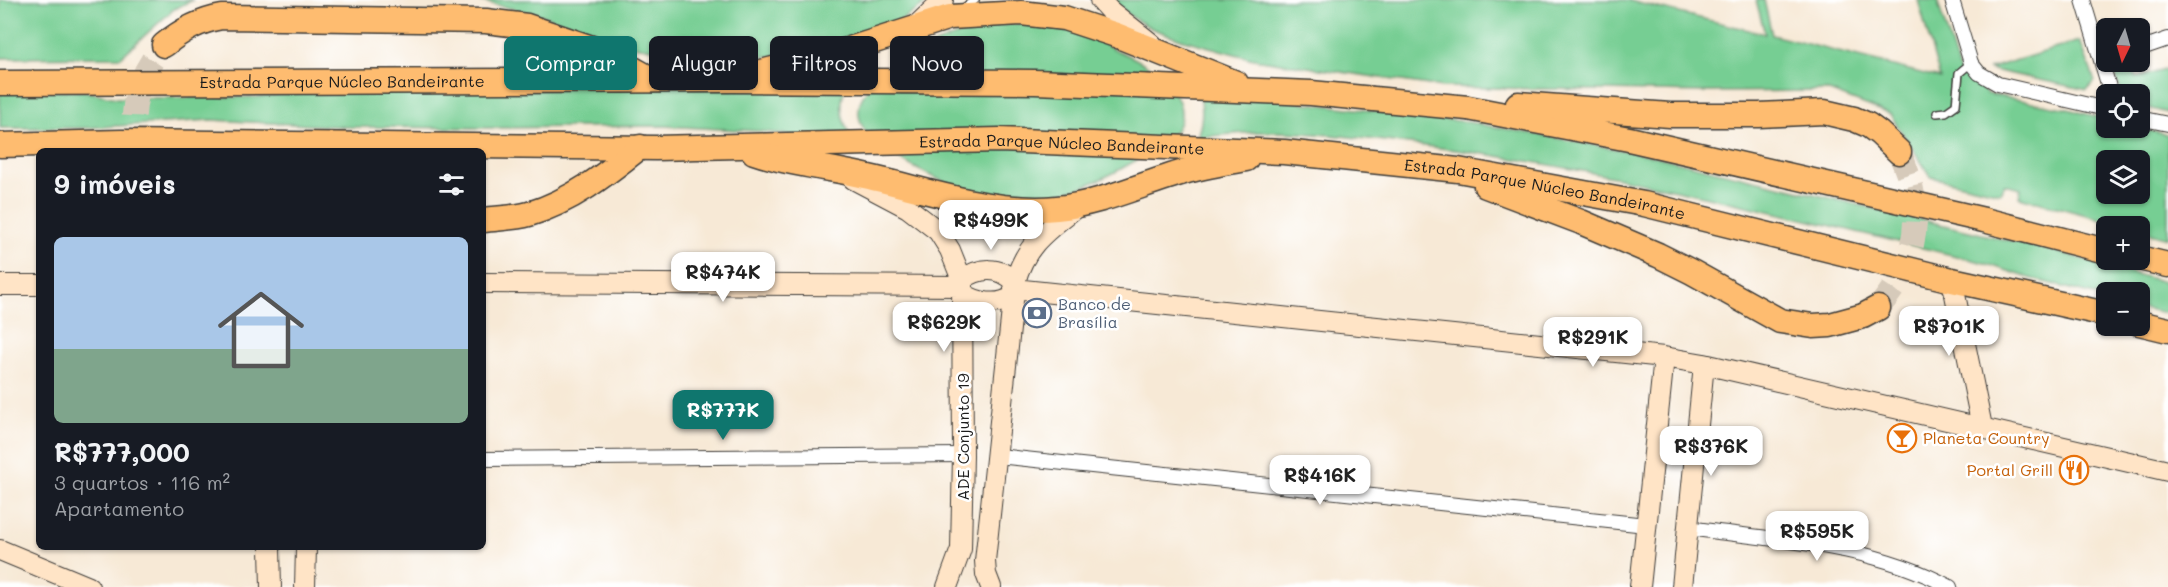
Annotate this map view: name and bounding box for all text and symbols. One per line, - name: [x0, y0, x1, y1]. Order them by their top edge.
- north arrow: [2096, 18, 2150, 72]
- map controls: [2096, 18, 2150, 336]
- chip: Comprar: [504, 36, 637, 90]
- chip: Alugar: [649, 36, 758, 90]
- chip: Filtros: [770, 36, 878, 90]
- chip: Novo: [890, 36, 984, 90]
- street label: Estrada Parque Núcleo Bandeirante: [199, 70, 485, 92]
- button: locate: [2096, 84, 2150, 138]
- street label: Estrada Parque Núcleo Bandeirante: [919, 129, 1205, 159]
- button: layers: [2096, 150, 2150, 204]
- street label: Estrada Parque Núcleo Bandeirante: [1403, 154, 1688, 224]
- text: 9 imóveis: [54, 167, 176, 201]
- icon: filters: [435, 168, 468, 201]
- pin: R$499K: [942, 200, 1040, 251]
- text: R$499K: [953, 206, 1029, 232]
- button: +: [2096, 216, 2150, 270]
- pin: R$474K: [674, 252, 772, 303]
- text: R$474K: [685, 258, 761, 284]
- icon: home: [207, 276, 315, 384]
- button: −: [2096, 282, 2150, 336]
- place label: Banco de Brasília: [1058, 293, 1131, 332]
- bank icon: Banco de Brasília: [1021, 297, 1053, 329]
- pin: R$629K: [895, 302, 993, 353]
- pin: R$701K: [1900, 306, 1998, 357]
- text: R$629K: [907, 308, 981, 334]
- text: R$701K: [1913, 312, 1985, 338]
- pin: R$291K: [1544, 317, 1642, 368]
- text: R$291K: [1557, 323, 1629, 349]
- street label: ADE Conjunto 19: [952, 373, 973, 501]
- pin: R$777K: [674, 390, 772, 441]
- text: R$777K: [687, 396, 759, 422]
- bar icon: Planeta Country: [1886, 422, 1918, 454]
- pin: R$376K: [1662, 426, 1760, 477]
- place label: Planeta Country: [1923, 427, 2050, 448]
- text: R$376K: [1674, 432, 1748, 458]
- text: R$777,000: [54, 435, 190, 469]
- restaurant icon: Portal Grill: [2058, 454, 2090, 486]
- pin: R$416K: [1271, 455, 1369, 506]
- place label: Portal Grill: [1967, 459, 2053, 480]
- text: R$416K: [1284, 461, 1357, 487]
- text: 3 quartos · 116 m²: [54, 469, 230, 495]
- text: Apartamento: [54, 495, 184, 521]
- pin: R$595K: [1768, 511, 1866, 562]
- text: R$595K: [1780, 517, 1854, 543]

